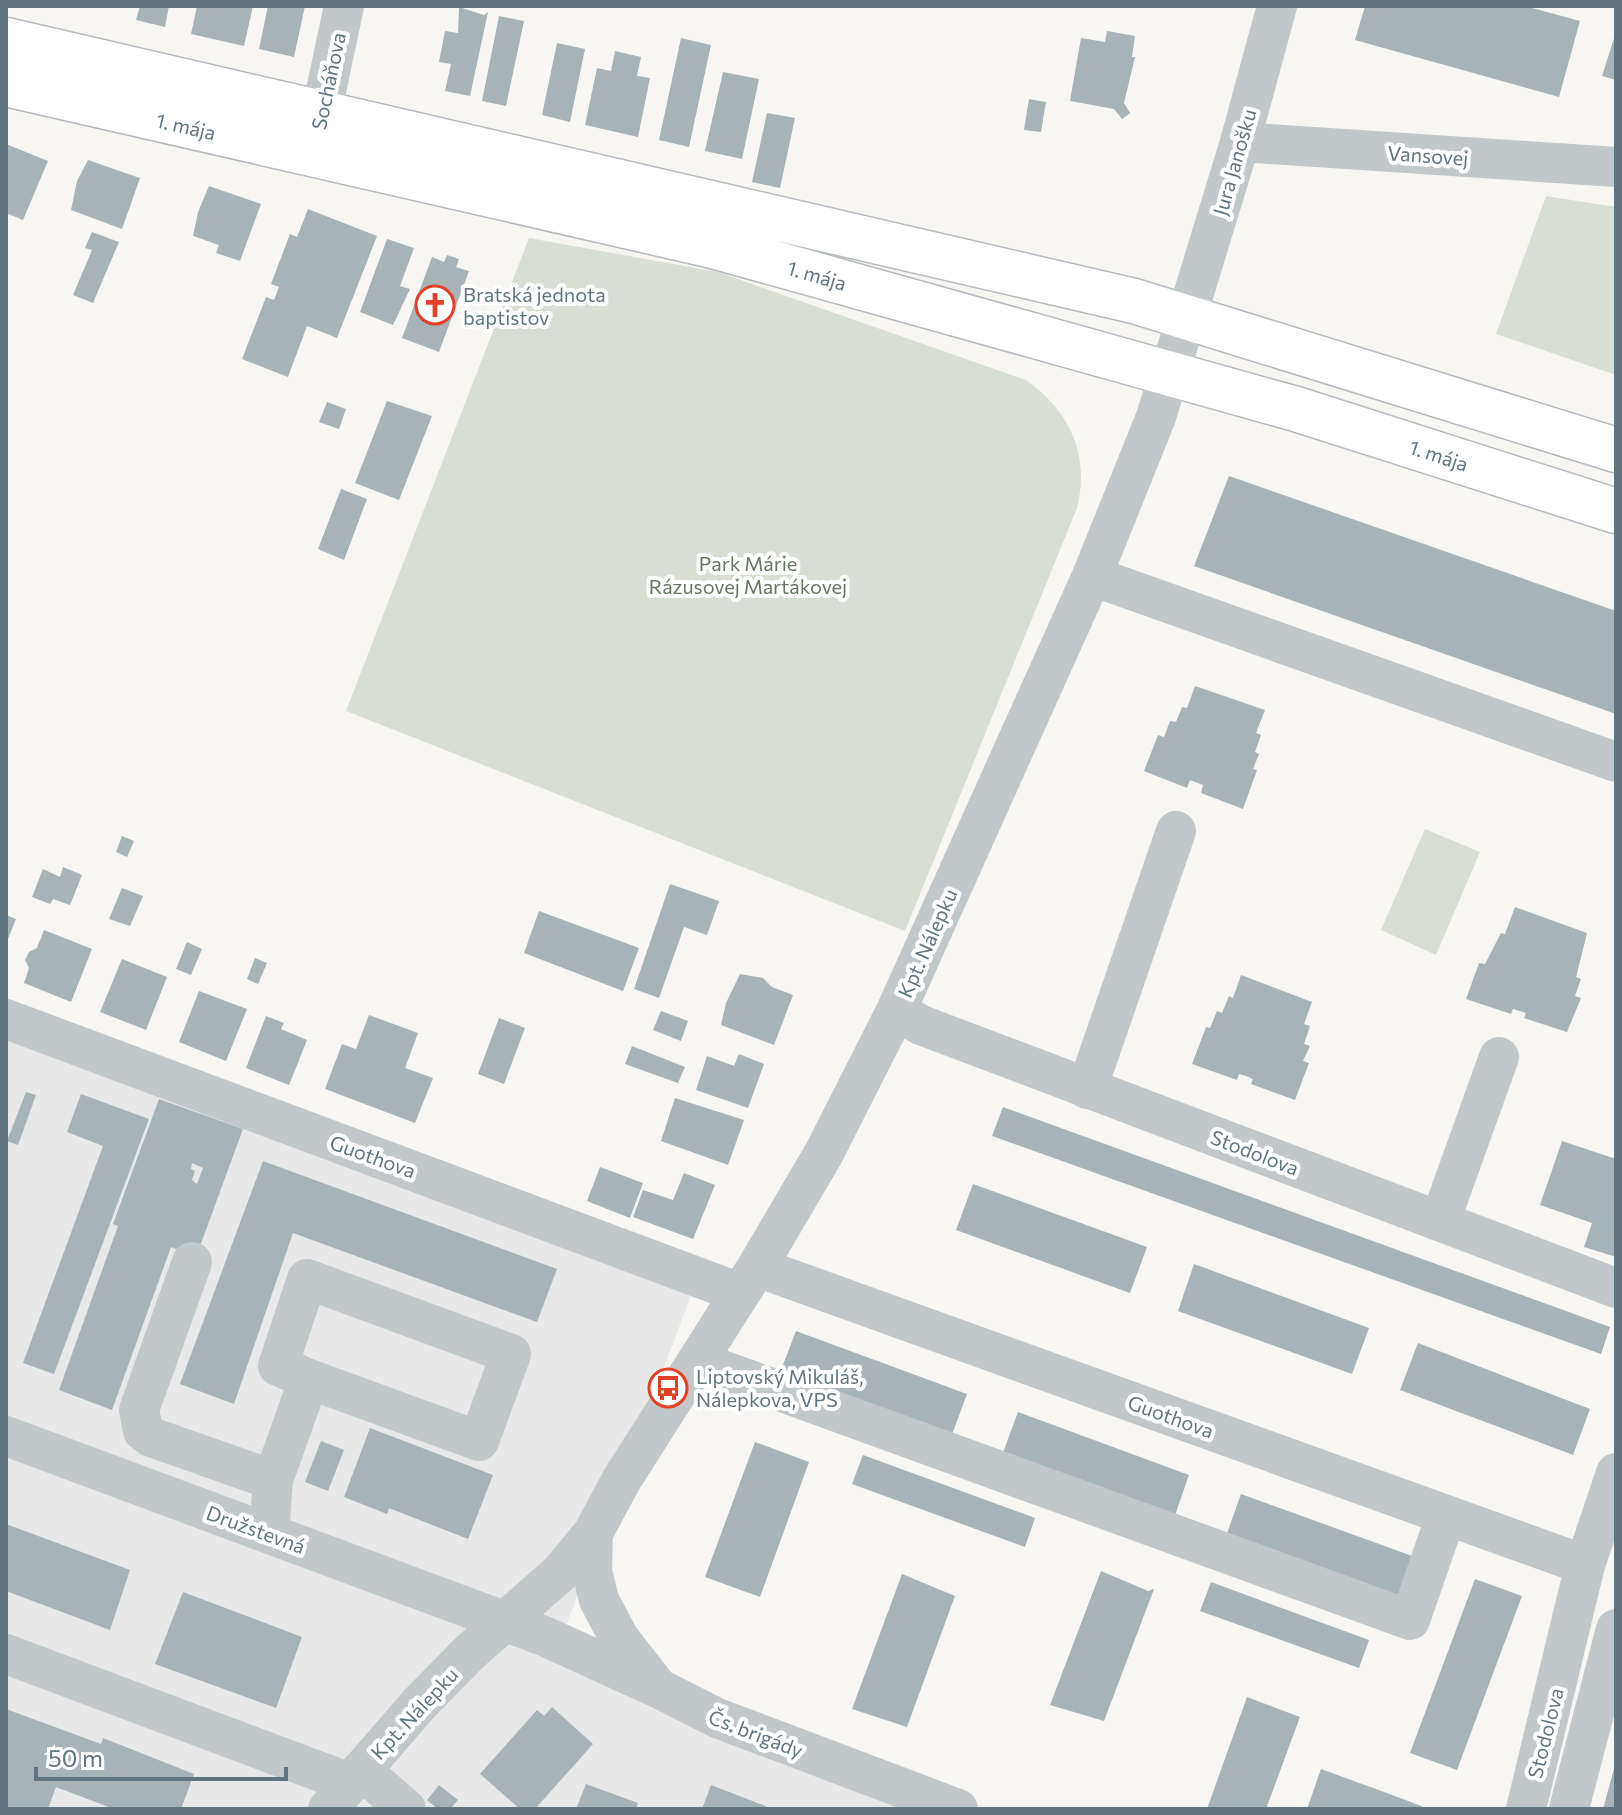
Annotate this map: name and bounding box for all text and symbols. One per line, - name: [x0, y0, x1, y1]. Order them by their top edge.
- street label: Socháňova: [306, 30, 350, 132]
- street label: Jura Janošku: [1207, 106, 1261, 218]
- street label: 1. mája: [154, 108, 218, 144]
- street label: Vansovej: [1387, 140, 1469, 170]
- street label: 1. mája: [785, 255, 849, 295]
- place label: Bratská jednota baptistov: [463, 282, 606, 329]
- church icon: Bratská jednota baptistov: [414, 284, 456, 326]
- street label: 1. mája: [1407, 434, 1471, 476]
- park label: Park Márie Rázusovej Martákovej: [649, 551, 847, 598]
- street label: Kpt. Nálepku: [892, 885, 962, 1001]
- street label: Stodolova: [1208, 1124, 1302, 1180]
- street label: Guothova: [327, 1129, 419, 1183]
- place label: Liptovský Mikuláš, Nálepkova, VPS: [696, 1364, 864, 1411]
- bus stop icon: Liptovský Mikuláš, Nálepkova, VPS: [647, 1367, 689, 1409]
- street label: Guothova: [1125, 1389, 1217, 1443]
- street label: Družstevná: [203, 1500, 309, 1558]
- street label: Kpt. Nálepku: [365, 1662, 463, 1764]
- street label: Stodolova: [1522, 1685, 1568, 1781]
- street label: Čs. brigády: [705, 1704, 807, 1762]
- scale bar: [36, 1731, 286, 1781]
- text: 50 m: [48, 1743, 103, 1772]

